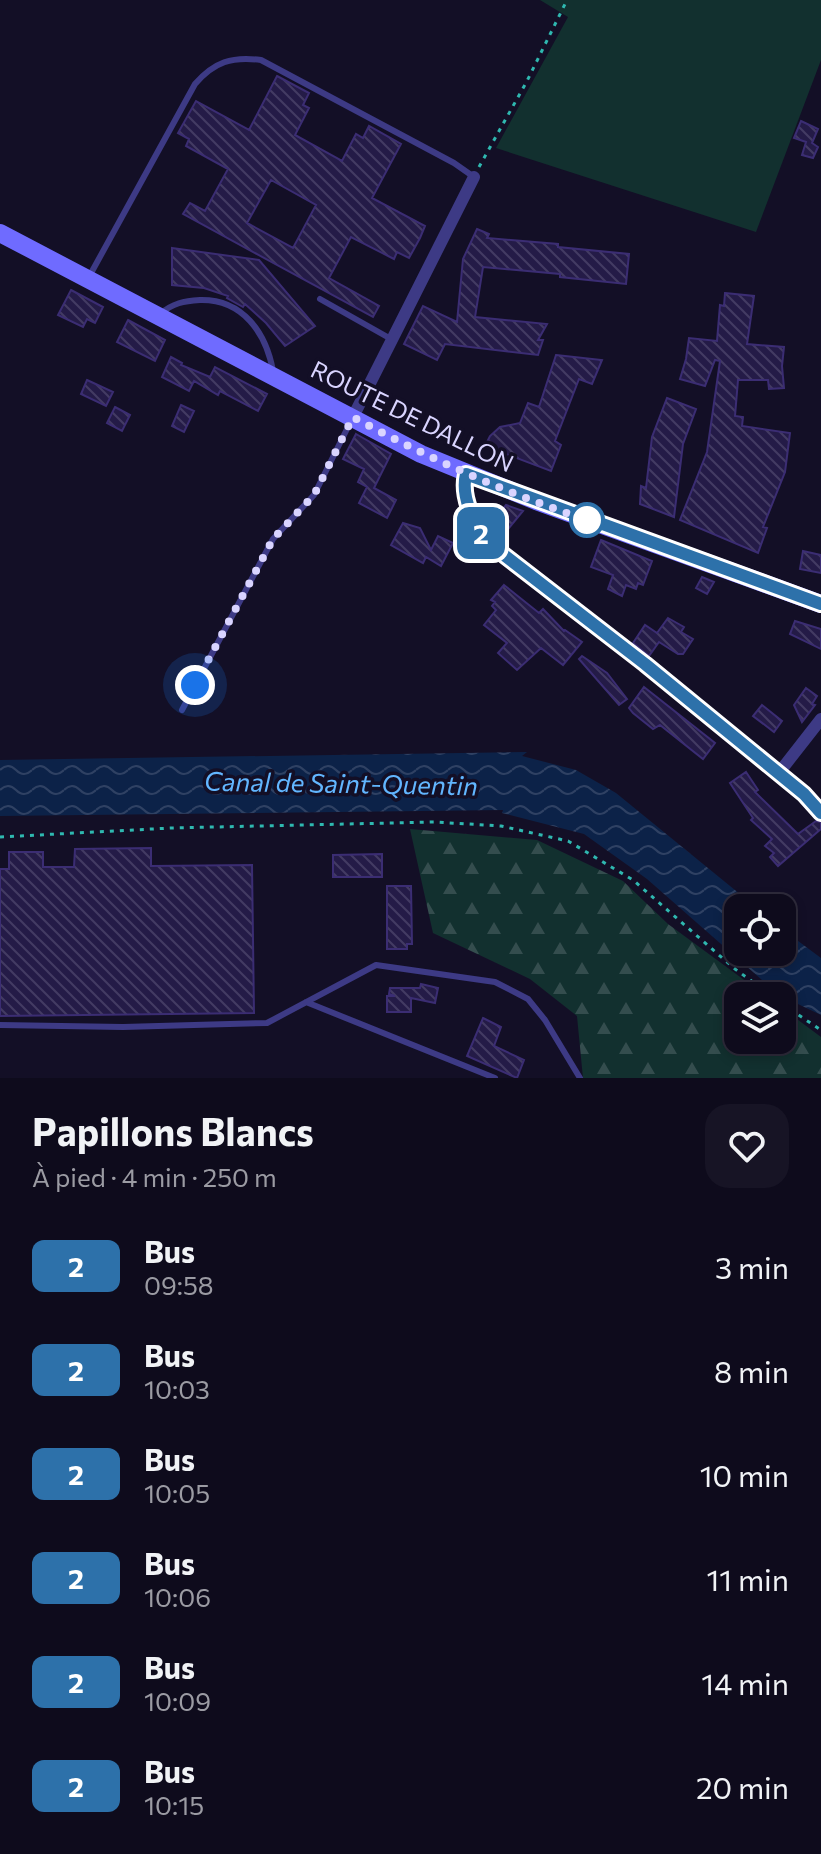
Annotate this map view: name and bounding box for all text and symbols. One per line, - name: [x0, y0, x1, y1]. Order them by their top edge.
- street label: ROUTE DE DALLON: [307, 354, 519, 477]
- unlabelled marker: [570, 503, 604, 537]
- line badge: 2: [455, 507, 507, 559]
- text: 2: [473, 516, 489, 550]
- your location: [175, 665, 215, 705]
- water label: Canal de Saint-Quentin: [204, 765, 478, 800]
- map controls: [724, 894, 796, 1054]
- button: locate: [724, 894, 796, 966]
- button: layers: [724, 982, 796, 1054]
- button: heart: [705, 1104, 789, 1188]
- text: Papillons Blancs: [32, 1107, 314, 1154]
- text: À pied · 4 min · 250 m: [32, 1161, 277, 1192]
- text: Bus: [144, 1232, 195, 1269]
- text: 3 min: [715, 1248, 789, 1285]
- text: 2: [68, 1249, 84, 1283]
- text: 09:58: [144, 1269, 214, 1300]
- text: Bus: [144, 1336, 195, 1373]
- text: 8 min: [714, 1352, 789, 1389]
- text: 2: [68, 1353, 84, 1387]
- text: 10:03: [144, 1373, 210, 1404]
- text: Bus: [144, 1440, 195, 1477]
- text: 10 min: [700, 1456, 789, 1493]
- text: 2: [68, 1457, 84, 1491]
- text: 10:05: [144, 1477, 210, 1508]
- text: Bus: [144, 1544, 195, 1581]
- text: 11 min: [707, 1560, 789, 1597]
- text: 2: [68, 1561, 84, 1595]
- text: 10:06: [144, 1581, 211, 1612]
- text: Bus: [144, 1648, 195, 1685]
- text: 14 min: [701, 1664, 789, 1701]
- text: 2: [68, 1665, 84, 1699]
- text: 10:09: [144, 1685, 211, 1716]
- text: Bus: [144, 1752, 195, 1789]
- text: 20 min: [696, 1768, 789, 1805]
- text: 2: [68, 1769, 84, 1803]
- text: 10:15: [144, 1789, 204, 1820]

